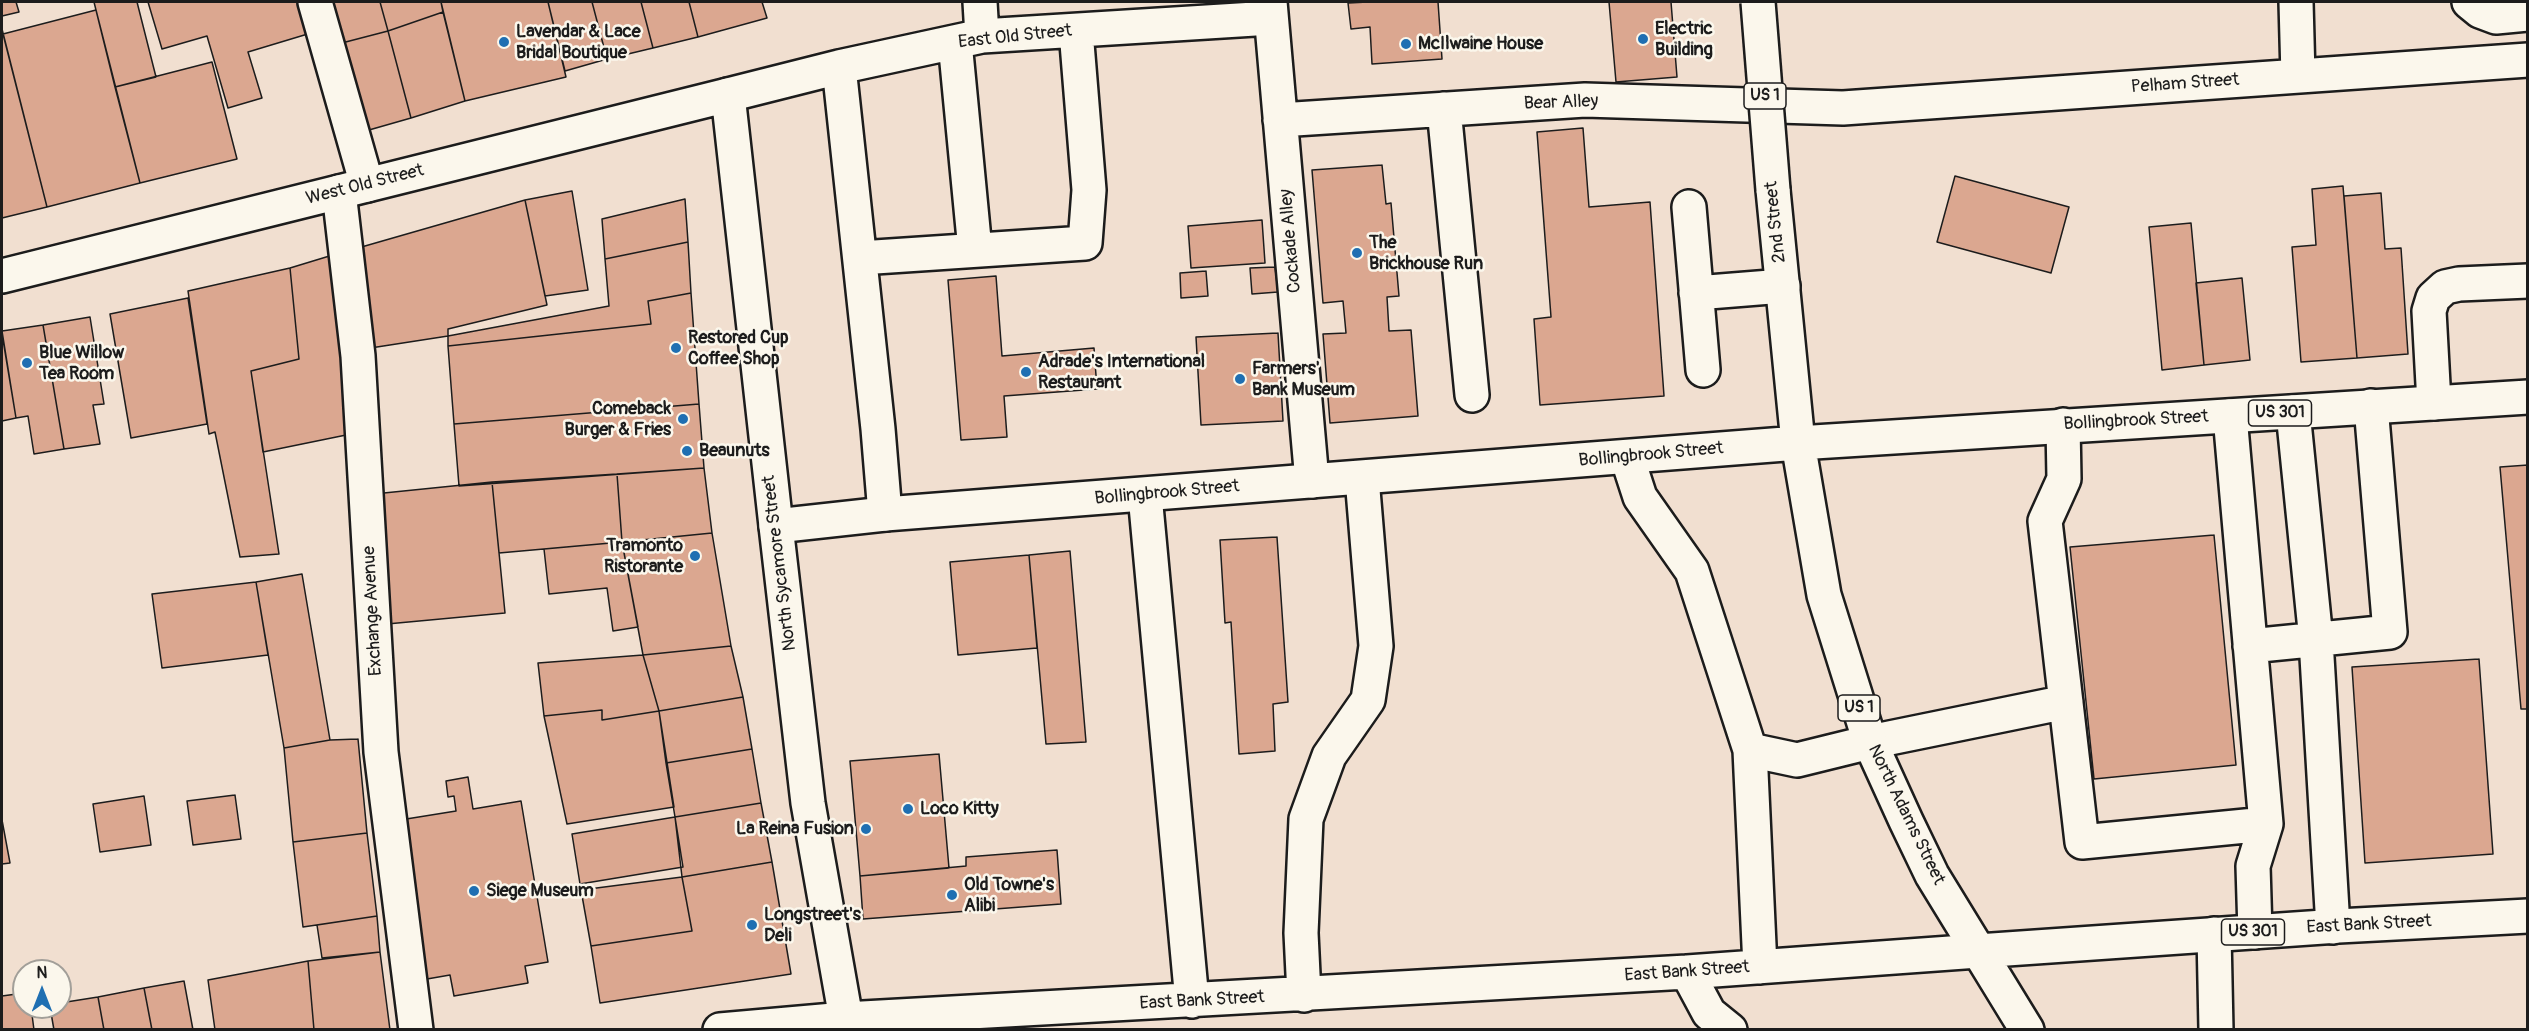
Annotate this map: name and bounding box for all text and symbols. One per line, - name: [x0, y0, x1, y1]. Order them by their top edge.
- place label: Electric Building: [1655, 18, 1713, 60]
- street label: East Old Street: [957, 20, 1073, 54]
- place label: Lavendar & Lace Bridal Boutique: [516, 21, 641, 63]
- marker: Electric Building: [1636, 32, 1650, 46]
- place label: McIlwaine House: [1418, 33, 1543, 55]
- marker: Lavendar & Lace Bridal Boutique: [497, 35, 511, 49]
- marker: McIlwaine House: [1399, 37, 1413, 51]
- street label: Pelham Street: [2130, 69, 2240, 99]
- road number: US 1: [1744, 83, 1786, 109]
- street label: Bear Alley: [1523, 91, 1599, 115]
- street label: West Old Street: [304, 160, 426, 210]
- street label: 2nd Street: [1761, 180, 1791, 264]
- street label: Cockade Alley: [1276, 188, 1306, 294]
- place label: The Brickhouse Run: [1369, 232, 1483, 274]
- marker: The Brickhouse Run: [1350, 246, 1364, 260]
- place label: Restored Cup Coffee Shop: [688, 327, 789, 370]
- marker: Restored Cup Coffee Shop: [669, 341, 683, 355]
- place label: Blue Willow Tea Room: [39, 342, 124, 385]
- place label: Adrade's International Restaurant: [1038, 351, 1205, 394]
- marker: Blue Willow Tea Room: [20, 356, 34, 370]
- place label: Farmers' Bank Museum: [1252, 358, 1355, 400]
- marker: Adrade's International Restaurant: [1019, 365, 1033, 379]
- marker: Farmers' Bank Museum: [1233, 372, 1247, 386]
- place label: Comeback Burger & Fries: [565, 398, 671, 440]
- road number: US 301: [2248, 400, 2312, 426]
- street label: Bollingbrook Street: [2063, 406, 2209, 436]
- marker: Comeback Burger & Fries: [676, 412, 690, 426]
- street label: Bollingbrook Street: [1578, 438, 1724, 472]
- place label: Beaunuts: [699, 440, 770, 462]
- marker: Beaunuts: [680, 444, 694, 458]
- street label: North Sycamore Street: [759, 474, 801, 652]
- street label: Bollingbrook Street: [1094, 476, 1240, 510]
- place label: Tramonto Ristorante: [604, 535, 683, 578]
- street label: Exchange Avenue: [359, 545, 387, 677]
- marker: Tramonto Ristorante: [688, 549, 702, 563]
- road number: US 1: [1838, 695, 1880, 721]
- street label: North Adams Street: [1863, 741, 1949, 889]
- place label: Loco Kitty: [920, 798, 999, 820]
- marker: Loco Kitty: [901, 802, 915, 816]
- place label: La Reina Fusion: [736, 818, 854, 840]
- marker: La Reina Fusion: [859, 822, 873, 836]
- place label: Old Towne's Alibi: [964, 874, 1054, 916]
- place label: Siege Museum: [486, 880, 594, 902]
- marker: Siege Museum: [467, 884, 481, 898]
- marker: Old Towne's Alibi: [945, 888, 959, 902]
- place label: Longstreet's Deli: [764, 904, 861, 946]
- street label: East Bank Street: [2306, 911, 2432, 939]
- marker: Longstreet's Deli: [745, 918, 759, 932]
- road number: US 301: [2222, 919, 2284, 945]
- street label: East Bank Street: [1624, 957, 1750, 987]
- north arrow: [12, 959, 72, 1019]
- text: N: [37, 963, 47, 983]
- street label: East Bank Street: [1139, 987, 1265, 1015]

